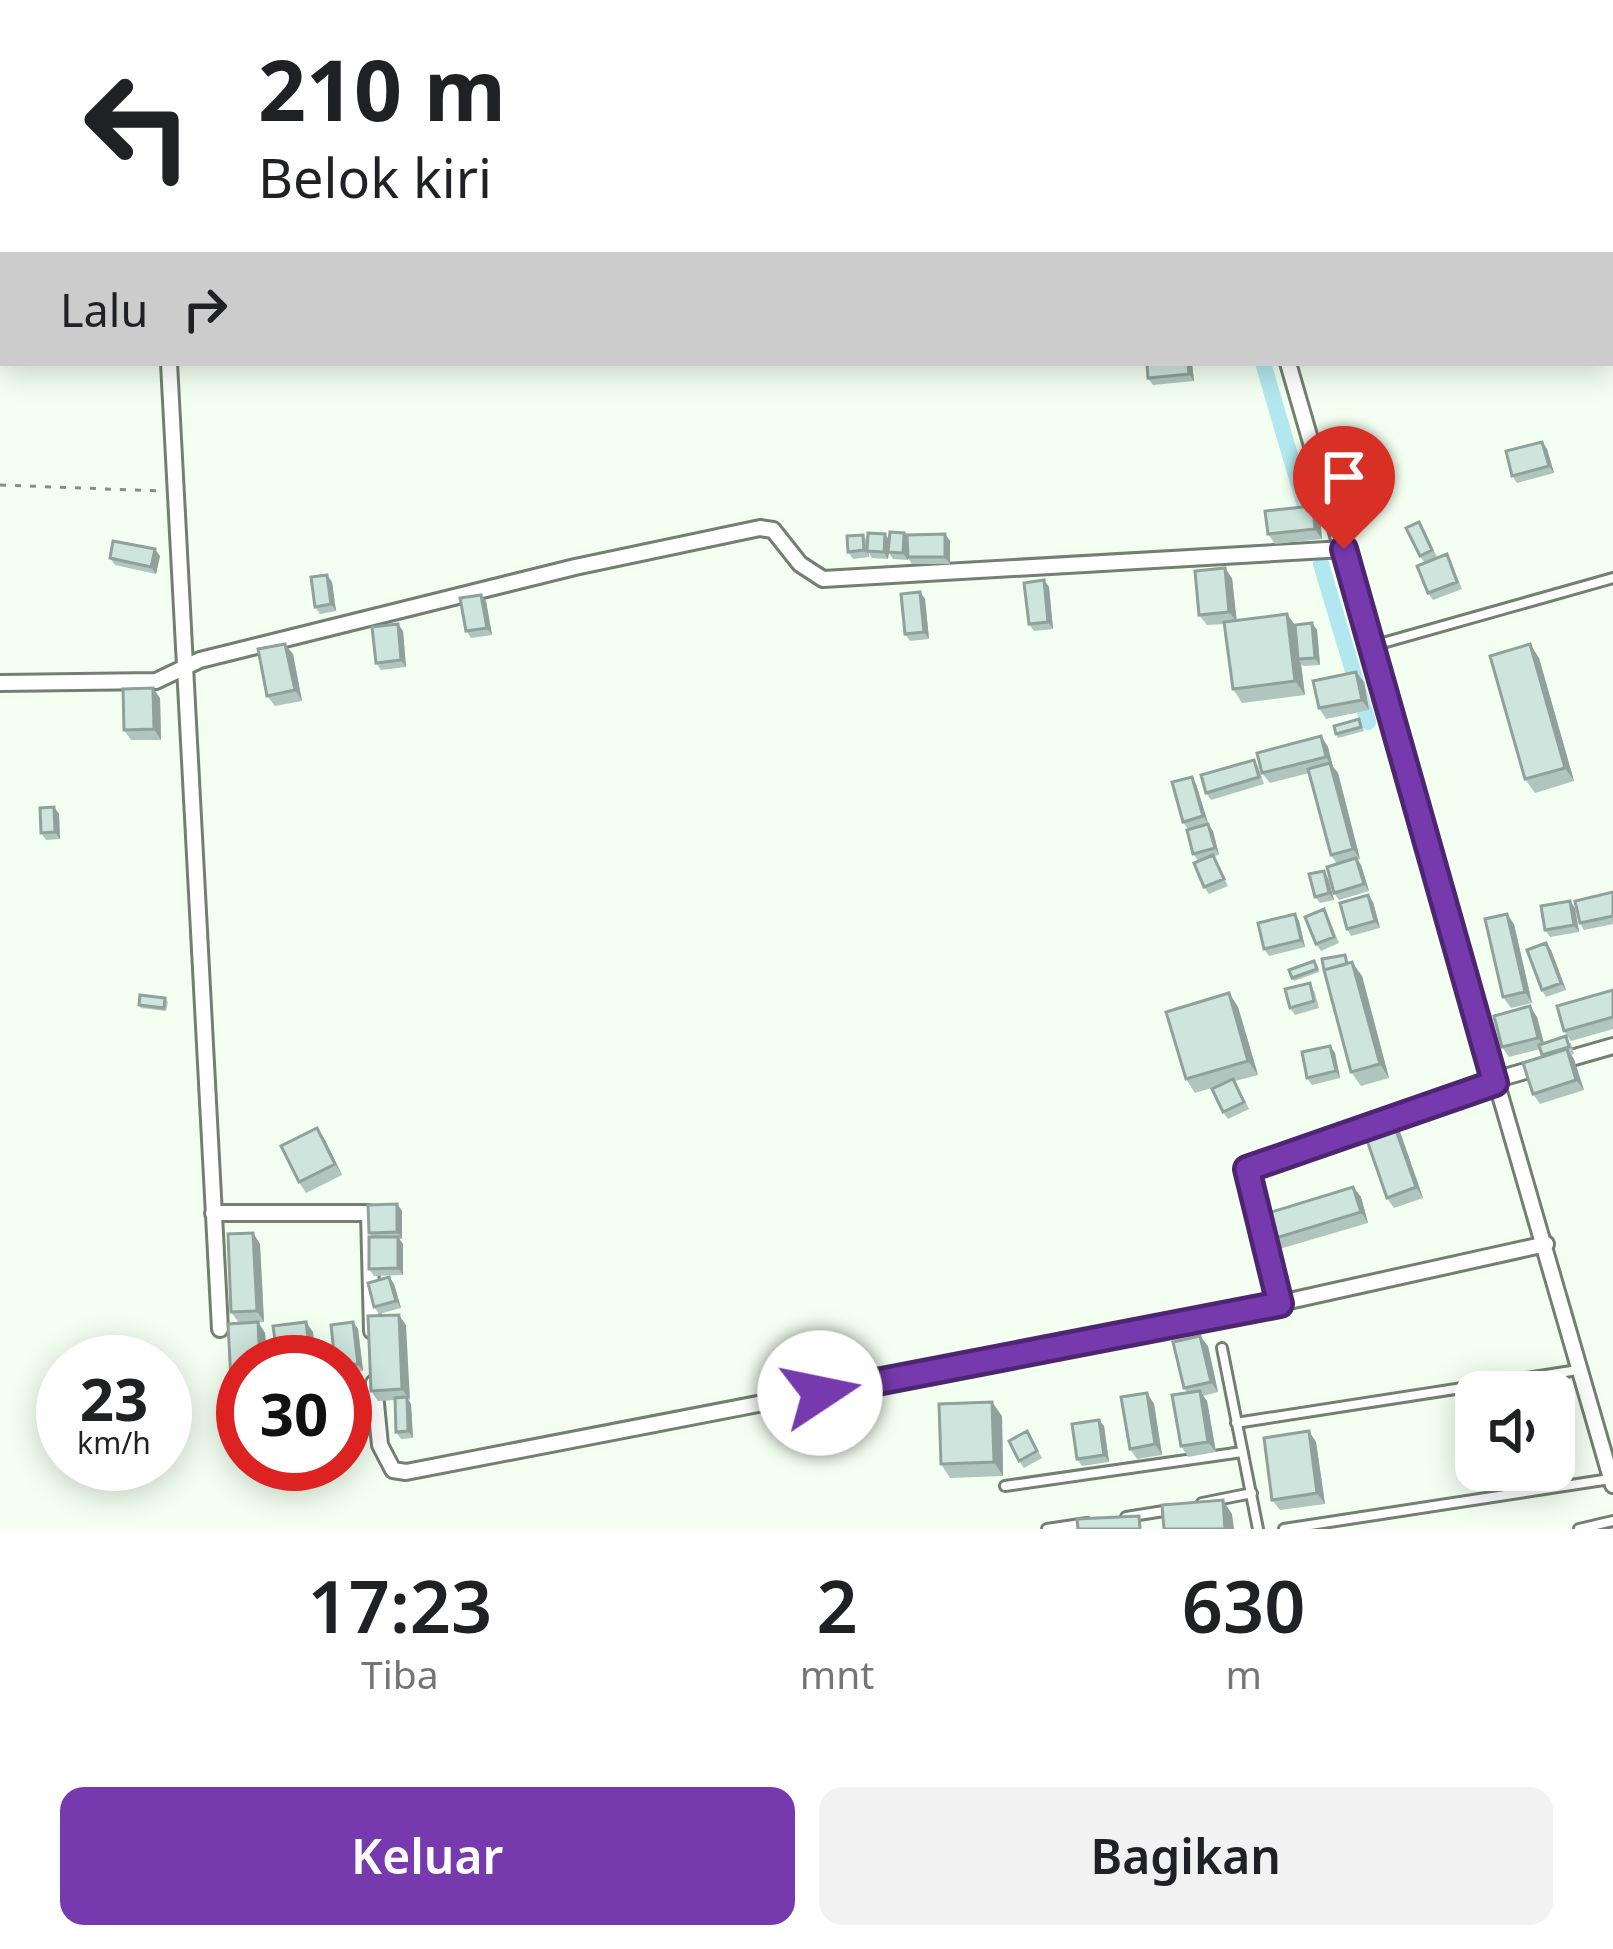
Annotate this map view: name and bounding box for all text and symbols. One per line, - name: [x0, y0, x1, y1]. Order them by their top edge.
- text: 210 m: [258, 31, 506, 146]
- icon: left: [60, 48, 216, 204]
- text: Belok kiri: [258, 140, 492, 214]
- icon: right: [172, 276, 238, 342]
- text: Lalu: [60, 279, 148, 340]
- pin: [1293, 426, 1395, 549]
- icon: arrive: [1311, 444, 1377, 510]
- position arrow: [757, 1330, 883, 1456]
- speed limit sign: 30: [216, 1335, 372, 1491]
- text: 23: [80, 1357, 148, 1439]
- map controls: [1455, 1371, 1575, 1491]
- button: sound: [1455, 1371, 1575, 1491]
- text: km/h: [77, 1422, 151, 1463]
- text: 17:23: [308, 1556, 492, 1654]
- text: 2: [816, 1556, 858, 1654]
- text: 630: [1182, 1556, 1305, 1654]
- text: Tiba: [361, 1647, 439, 1700]
- text: mnt: [800, 1647, 874, 1700]
- text: m: [1225, 1647, 1262, 1700]
- button: Keluar: [60, 1787, 795, 1925]
- button: Bagikan: [819, 1787, 1553, 1925]

